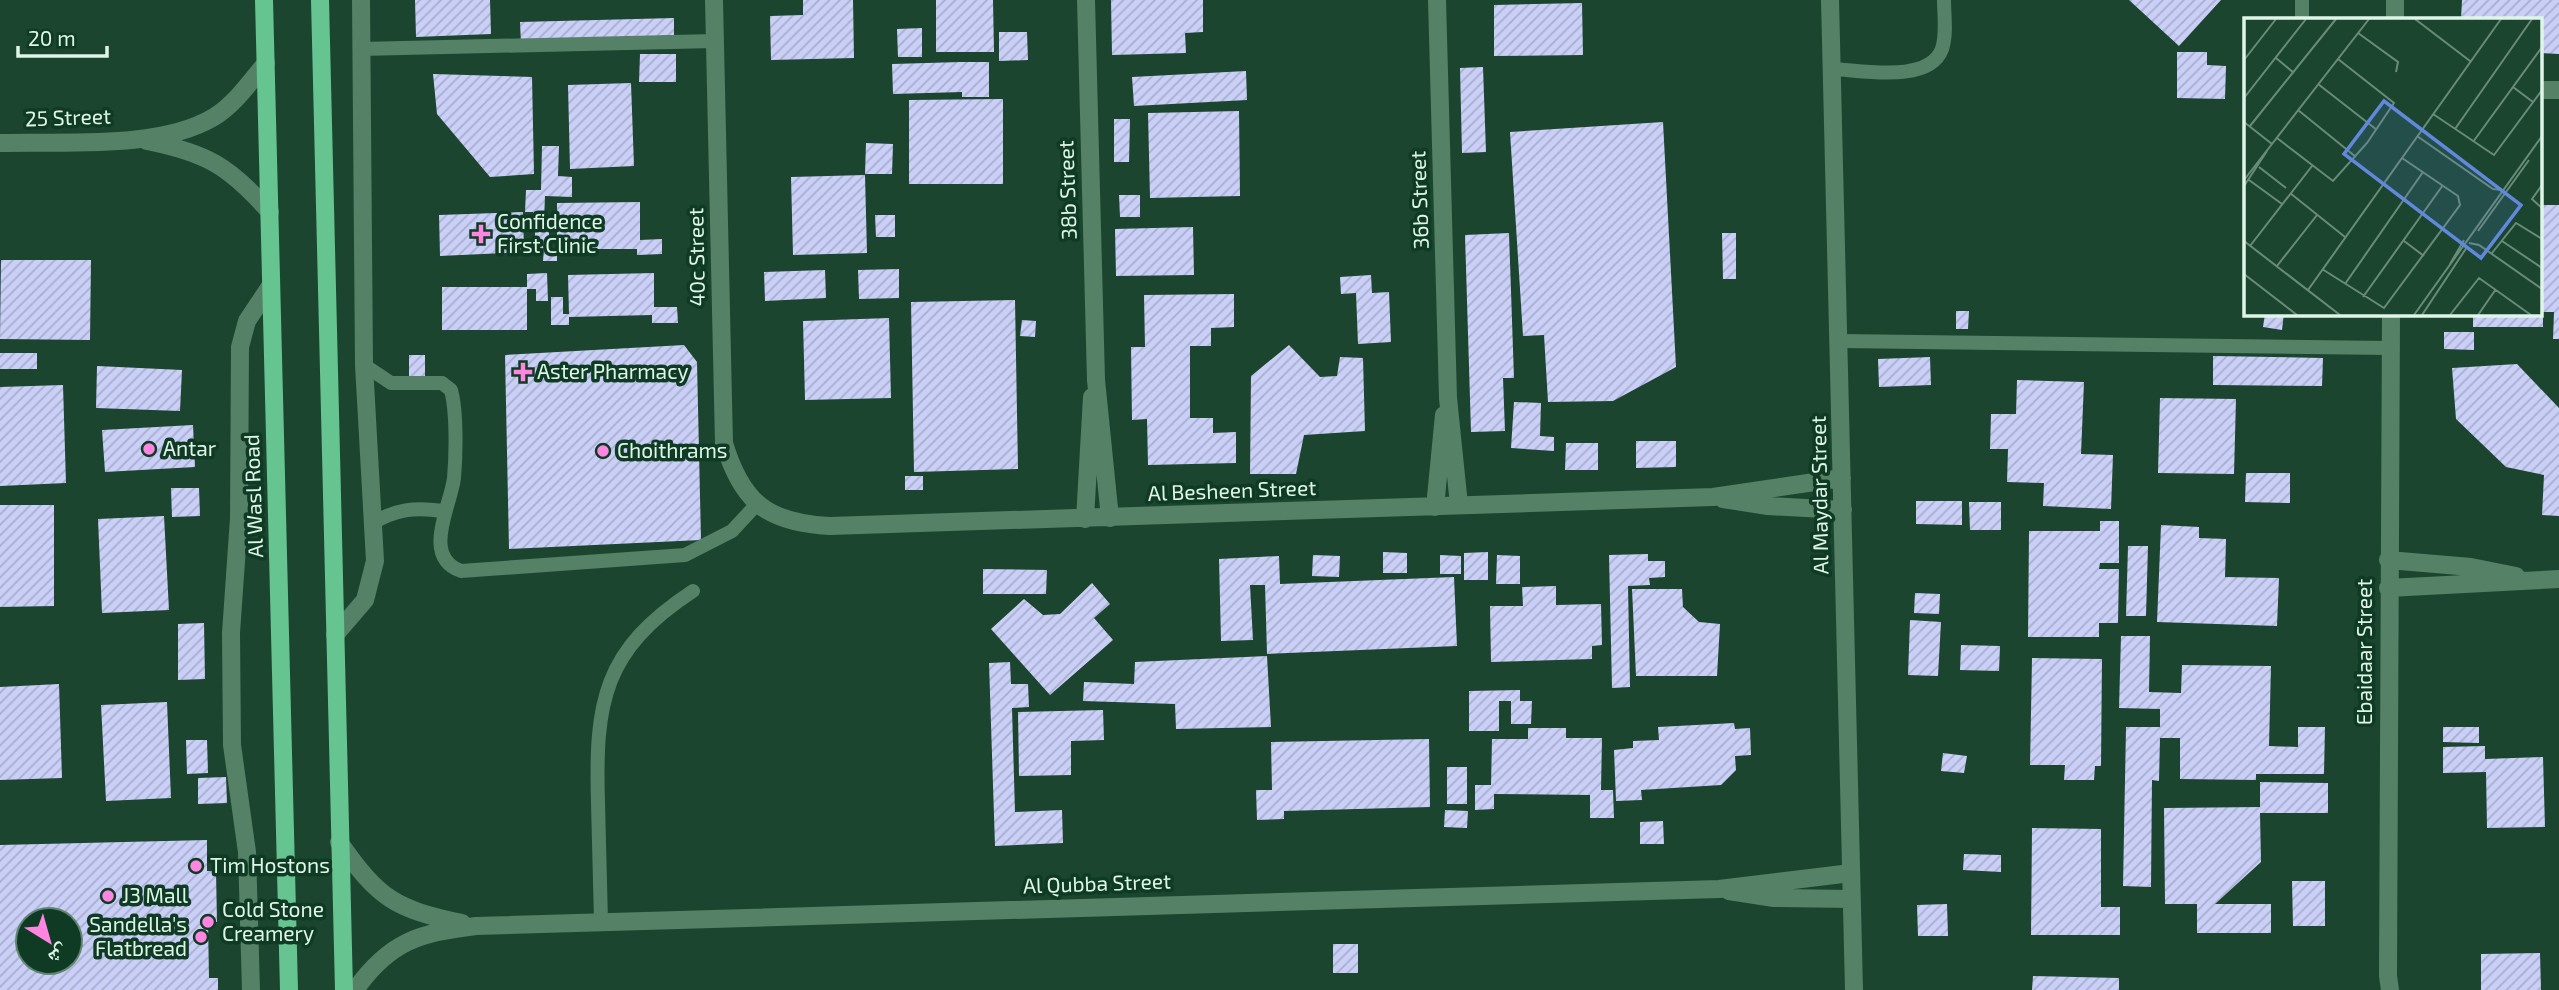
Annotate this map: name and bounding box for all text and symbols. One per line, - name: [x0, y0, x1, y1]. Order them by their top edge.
- scale bar: [18, 14, 107, 58]
- inset map: [2244, 18, 2542, 315]
- text: 20 m: [28, 25, 76, 50]
- street label: 25 Street: [24, 103, 111, 130]
- street label: 38b Street: [1052, 140, 1081, 240]
- street label: 36b Street: [1404, 150, 1433, 250]
- street label: 40c Street: [682, 207, 709, 307]
- place label: Confidence First Clinic: [497, 208, 603, 257]
- marker: Confidence First Clinic: [471, 224, 491, 244]
- place label: Aster Pharmacy: [537, 358, 689, 383]
- marker: Aster Pharmacy: [515, 364, 531, 380]
- street label: Al Maydar Street: [1805, 415, 1832, 575]
- street label: Al Wasl Road: [238, 434, 267, 558]
- place label: Antar: [163, 435, 217, 460]
- place label: Choithrams: [617, 437, 728, 462]
- marker: Antar: [141, 441, 157, 457]
- marker: Choithrams: [595, 443, 611, 459]
- street label: Al Besheen Street: [1147, 474, 1317, 505]
- street label: Ebaidaar Street: [2351, 579, 2376, 725]
- place label: Tim Hostons: [210, 852, 330, 877]
- marker: Tim Hostons: [188, 858, 204, 874]
- street label: Al Qubba Street: [1023, 867, 1171, 899]
- place label: J3 Mall: [122, 882, 189, 907]
- marker: J3 Mall: [100, 888, 116, 904]
- place label: Cold Stone Creamery: [222, 896, 324, 945]
- north arrow: [14, 906, 84, 976]
- place label: Sandella's Flatbread: [89, 911, 187, 960]
- marker: Cold Stone Creamery: [200, 914, 216, 930]
- marker: Sandella's Flatbread: [193, 929, 209, 945]
- text: ش: [44, 939, 75, 970]

